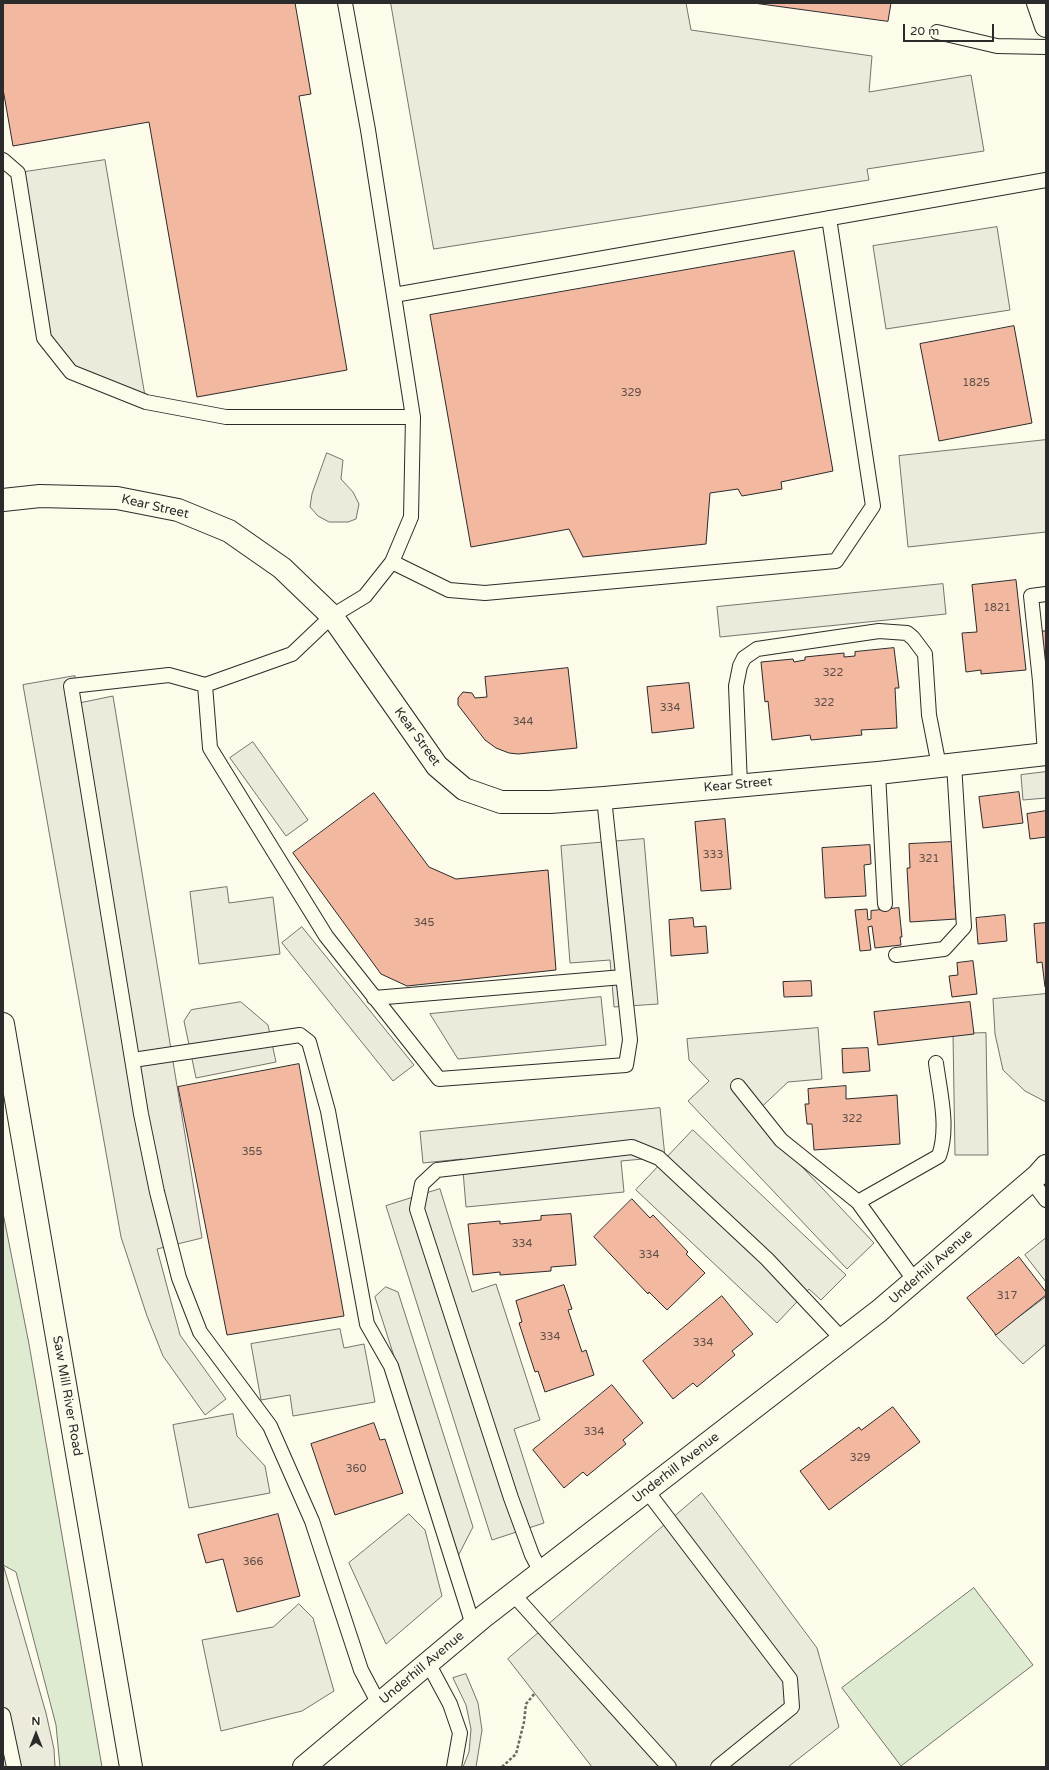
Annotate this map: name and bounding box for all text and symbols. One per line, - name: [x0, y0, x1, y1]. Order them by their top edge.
- scale bar: [905, 16, 996, 42]
- text: 20 m: [910, 24, 939, 38]
- house number: 1825: [962, 376, 990, 390]
- house number: 329: [621, 386, 641, 400]
- street label: Kear Street: [120, 492, 190, 522]
- house number: 1821: [983, 601, 1011, 615]
- house number: 322: [823, 666, 843, 680]
- house number: 322: [814, 696, 834, 710]
- house number: 334: [660, 701, 680, 715]
- street label: Kear Street: [390, 705, 444, 769]
- house number: 344: [513, 715, 533, 729]
- street label: Kear Street: [703, 774, 773, 796]
- house number: 333: [703, 848, 723, 862]
- house number: 321: [919, 852, 939, 866]
- house number: 345: [414, 916, 434, 930]
- house number: 322: [842, 1112, 862, 1126]
- house number: 355: [242, 1145, 262, 1159]
- street label: Underhill Avenue: [886, 1226, 976, 1308]
- house number: 334: [512, 1237, 532, 1251]
- house number: 334: [639, 1248, 659, 1262]
- house number: 317: [997, 1289, 1017, 1303]
- house number: 334: [540, 1330, 560, 1344]
- street label: Saw Mill River Road: [49, 1335, 85, 1457]
- house number: 334: [693, 1336, 713, 1350]
- house number: 334: [584, 1425, 604, 1439]
- street label: Underhill Avenue: [630, 1429, 722, 1507]
- house number: 329: [850, 1451, 870, 1465]
- house number: 360: [346, 1462, 366, 1476]
- house number: 366: [243, 1555, 263, 1569]
- street label: Underhill Avenue: [377, 1628, 467, 1708]
- north arrow: [16, 1714, 56, 1754]
- text: N: [32, 1715, 40, 1728]

